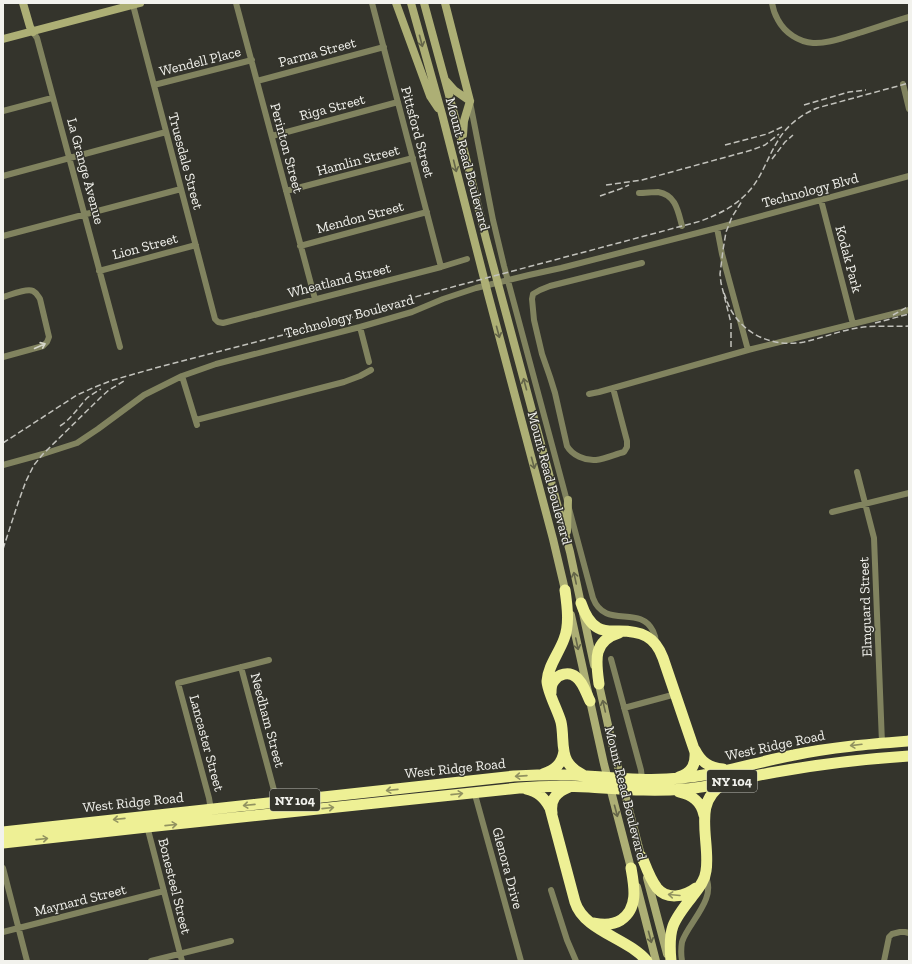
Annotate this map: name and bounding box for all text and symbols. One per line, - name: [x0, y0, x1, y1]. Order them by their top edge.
- street label: Parma Street: [277, 34, 359, 71]
- one-way arrow: [418, 34, 426, 47]
- street label: Wendell Place: [158, 43, 243, 80]
- street label: Pittsford Street: [397, 85, 438, 180]
- street label: Riga Street: [298, 90, 367, 124]
- street label: Mount Read Boulevard: [442, 96, 494, 233]
- street label: Perinton Street: [266, 101, 307, 196]
- street label: Truesdale Street: [164, 111, 207, 212]
- street label: La Grange Avenue: [63, 116, 108, 227]
- street label: Hamlin Street: [315, 141, 402, 180]
- one-way arrow: [452, 159, 459, 172]
- street label: Technology Blvd: [760, 169, 860, 212]
- street label: Mendon Street: [315, 197, 406, 237]
- street label: Kodak Park: [831, 224, 866, 295]
- street label: Lion Street: [111, 229, 180, 263]
- street label: Wheatland Street: [286, 259, 393, 302]
- street label: Technology Boulevard: [282, 291, 416, 342]
- one-way arrow: [495, 325, 502, 338]
- one-way arrow: [34, 342, 46, 349]
- one-way arrow: [521, 378, 528, 391]
- street label: Mount Read Boulevard: [524, 410, 576, 547]
- one-way arrow: [530, 456, 537, 469]
- street label: Elmguard Street: [855, 556, 876, 657]
- one-way arrow: [571, 572, 579, 585]
- one-way arrow: [573, 637, 581, 650]
- street label: Needham Street: [247, 671, 289, 770]
- street label: Lancaster Street: [185, 693, 228, 794]
- one-way arrow: [599, 700, 607, 713]
- street label: Mount Read Boulevard: [601, 725, 650, 862]
- street label: West Ridge Road: [724, 727, 827, 764]
- one-way arrow: [850, 742, 863, 749]
- street label: West Ridge Road: [404, 755, 507, 782]
- road number: NY 104: [707, 770, 757, 792]
- one-way arrow: [515, 772, 528, 780]
- one-way arrow: [386, 786, 399, 794]
- street label: West Ridge Road: [82, 789, 185, 816]
- road number: NY 104: [270, 789, 320, 811]
- one-way arrow: [450, 790, 463, 798]
- one-way arrow: [243, 802, 256, 809]
- one-way arrow: [321, 804, 334, 812]
- one-way arrow: [613, 804, 621, 817]
- one-way arrow: [113, 815, 126, 823]
- one-way arrow: [164, 821, 177, 828]
- street label: Glenora Drive: [488, 825, 527, 911]
- one-way arrow: [35, 835, 48, 843]
- street label: Bonesteel Street: [154, 836, 195, 937]
- street label: Maynard Street: [32, 881, 129, 920]
- one-way arrow: [667, 891, 680, 899]
- one-way arrow: [647, 930, 654, 943]

